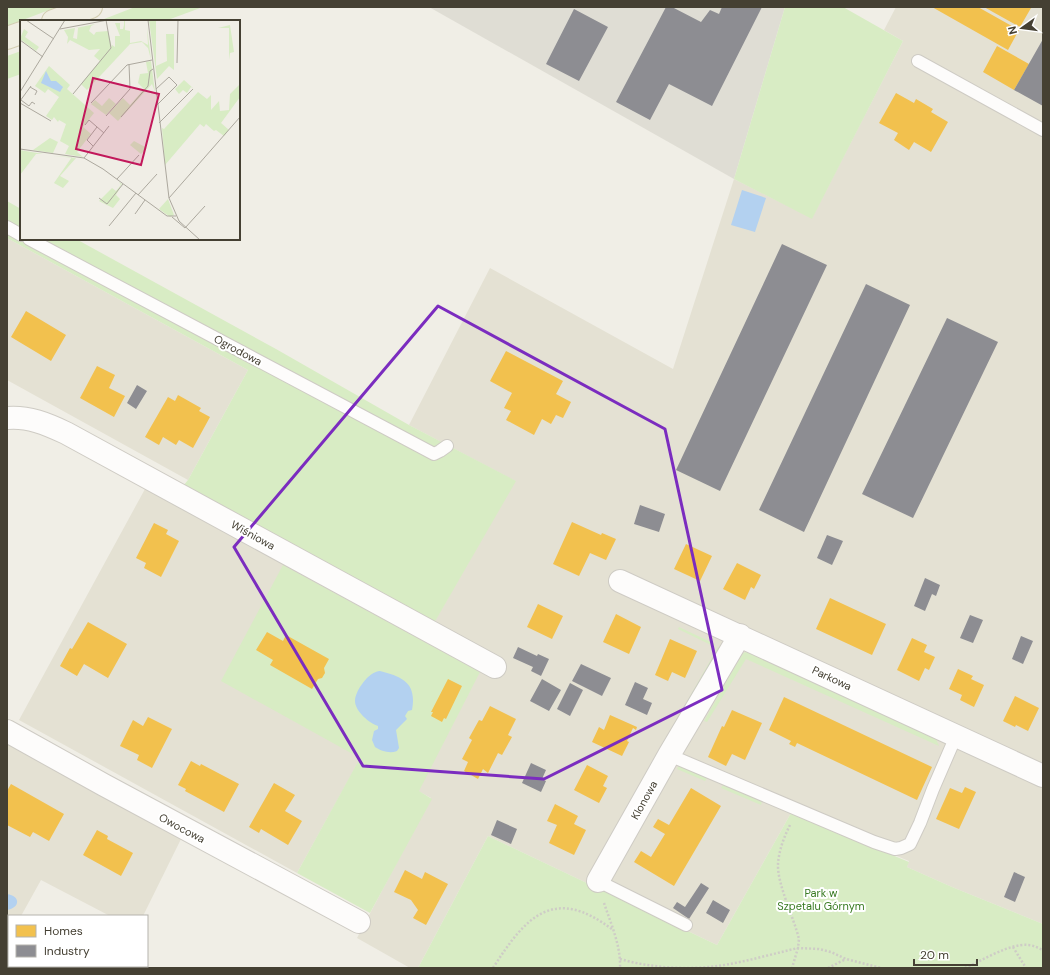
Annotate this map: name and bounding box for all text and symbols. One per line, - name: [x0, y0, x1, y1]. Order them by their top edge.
- north arrow: [1002, 8, 1042, 48]
- inset map: [20, 20, 240, 240]
- text: N: [1005, 25, 1020, 36]
- street label: Ogrodowa: [212, 332, 264, 368]
- street label: Wiśniowa: [228, 517, 278, 553]
- street label: Parkowa: [810, 663, 854, 693]
- street label: Klonowa: [628, 778, 660, 822]
- street label: Owocowa: [157, 810, 207, 846]
- park label: Park w Szpetalu Górnym: [777, 886, 865, 913]
- legend: [8, 915, 148, 967]
- text: Homes: [44, 923, 83, 939]
- scale bar: [914, 941, 977, 967]
- text: Industry: [44, 943, 90, 959]
- text: 20 m: [920, 947, 949, 963]

